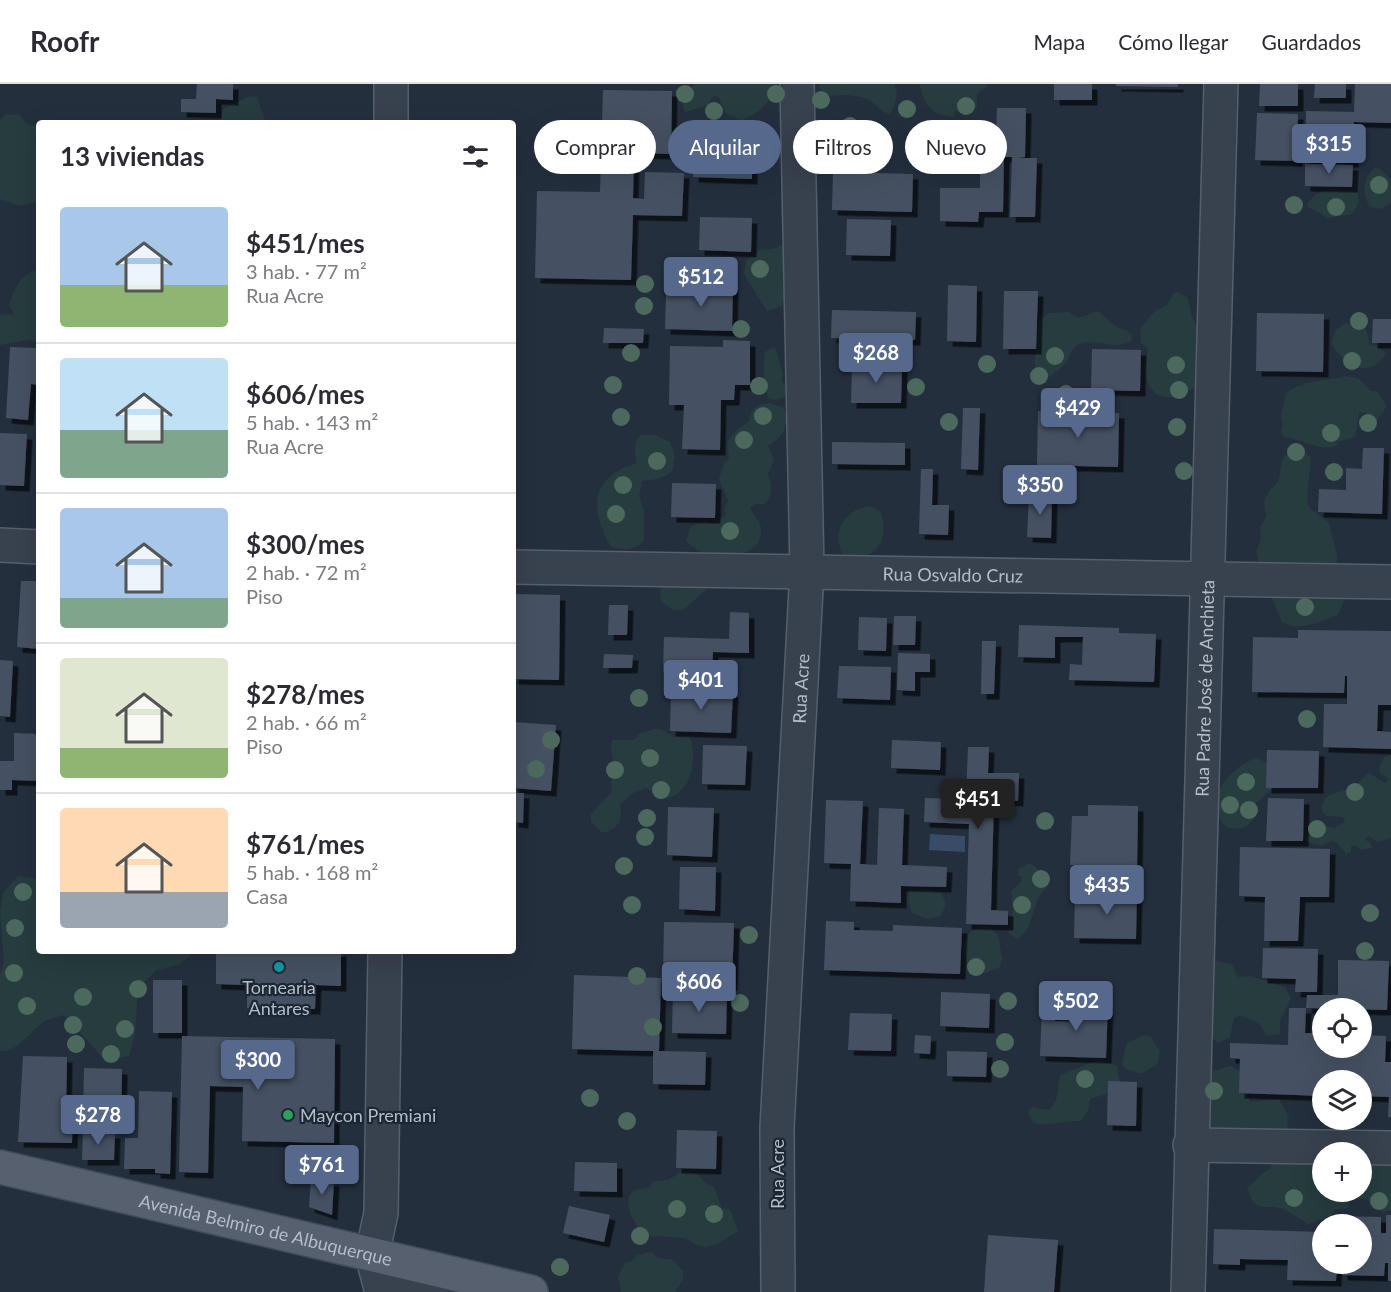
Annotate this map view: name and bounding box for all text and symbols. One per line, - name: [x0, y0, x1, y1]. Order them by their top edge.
- text: Roofr: [30, 24, 99, 58]
- text: Mapa: [1033, 29, 1085, 54]
- text: Cómo llegar: [1118, 29, 1229, 54]
- text: Guardados: [1262, 29, 1361, 54]
- chip: Comprar: [534, 120, 656, 174]
- chip: Alquilar: [668, 120, 781, 174]
- chip: Filtros: [793, 120, 893, 174]
- chip: Nuevo: [905, 120, 1007, 174]
- pin: $315: [1293, 124, 1365, 175]
- text: $315: [1306, 131, 1352, 155]
- text: 13 viviendas: [60, 140, 204, 172]
- icon: filters: [459, 140, 492, 173]
- text: $451/mes: [246, 227, 365, 259]
- icon: home: [108, 231, 180, 303]
- pin: $512: [665, 257, 737, 308]
- text: 3 hab. · 77 m²: [246, 259, 367, 283]
- text: $512: [678, 264, 724, 288]
- text: Rua Acre: [246, 283, 324, 307]
- pin: $268: [840, 333, 912, 384]
- text: $268: [853, 340, 899, 364]
- text: $606/mes: [246, 378, 365, 410]
- icon: home: [108, 382, 180, 454]
- pin: $429: [1042, 388, 1114, 439]
- text: $429: [1055, 395, 1101, 419]
- text: 5 hab. · 143 m²: [246, 410, 378, 434]
- text: Rua Acre: [246, 434, 324, 458]
- pin: $350: [1004, 465, 1076, 516]
- text: $350: [1017, 472, 1063, 496]
- text: $300/mes: [246, 528, 365, 560]
- icon: home: [108, 532, 180, 604]
- text: 2 hab. · 72 m²: [246, 560, 367, 584]
- street label: Rua Osvaldo Cruz: [883, 562, 1023, 587]
- street label: Rua Padre José de Anchieta: [1191, 579, 1218, 797]
- text: Piso: [246, 584, 283, 608]
- street label: Rua Acre: [788, 653, 813, 724]
- pin: $401: [665, 660, 737, 711]
- text: $401: [678, 667, 724, 691]
- text: $278/mes: [246, 678, 365, 710]
- icon: home: [108, 682, 180, 754]
- text: 2 hab. · 66 m²: [246, 710, 367, 734]
- text: Piso: [246, 734, 283, 758]
- pin: $451: [942, 779, 1014, 830]
- text: $451: [955, 786, 1001, 810]
- text: $761/mes: [246, 828, 365, 860]
- icon: home: [108, 832, 180, 904]
- text: 5 hab. · 168 m²: [246, 860, 378, 884]
- pin: $435: [1071, 865, 1143, 916]
- text: $435: [1084, 872, 1130, 896]
- text: Casa: [246, 884, 288, 908]
- marker: Tornearia Antares: [272, 960, 286, 974]
- pin: $606: [663, 962, 735, 1013]
- text: $606: [676, 969, 722, 993]
- place label: Tornearia Antares: [242, 976, 316, 1019]
- pin: $502: [1040, 981, 1112, 1032]
- text: $502: [1053, 988, 1099, 1012]
- map controls: [1312, 998, 1372, 1274]
- button: locate: [1312, 998, 1372, 1058]
- pin: $300: [222, 1040, 294, 1091]
- text: $300: [235, 1047, 281, 1071]
- button: layers: [1312, 1070, 1372, 1130]
- pin: $278: [62, 1095, 134, 1146]
- text: $278: [75, 1102, 121, 1126]
- place label: Maycon Premiani: [300, 1104, 436, 1126]
- marker: Maycon Premiani: [281, 1108, 295, 1122]
- street label: Rua Acre: [766, 1139, 788, 1209]
- button: +: [1312, 1142, 1372, 1202]
- pin: $761: [286, 1145, 358, 1196]
- text: $761: [299, 1152, 345, 1176]
- street label: Avenida Belmiro de Albuquerque: [137, 1189, 394, 1270]
- button: −: [1312, 1214, 1372, 1274]

